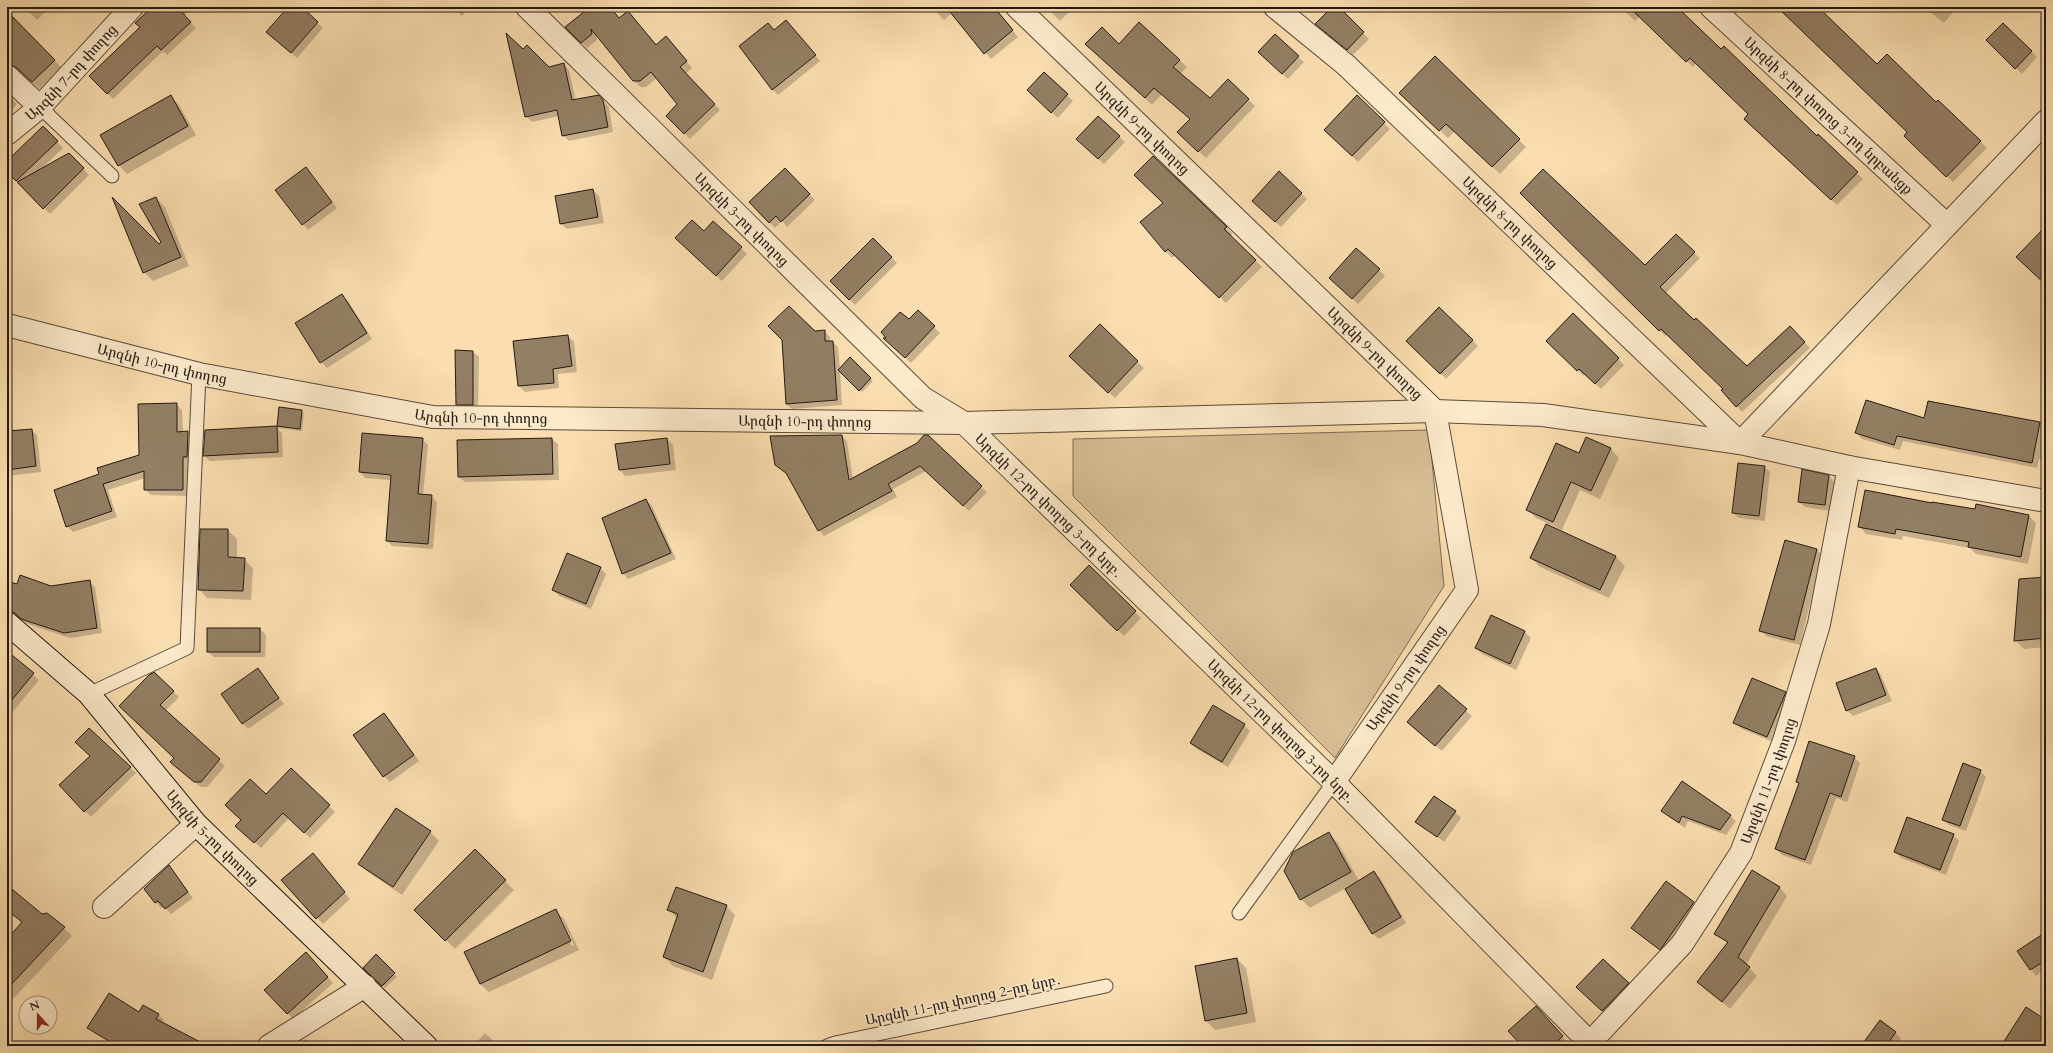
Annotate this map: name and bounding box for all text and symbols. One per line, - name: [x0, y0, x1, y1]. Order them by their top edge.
- street label: Արզնի 7-րդ փողոց: [21, 20, 121, 125]
- street label: Արզնի 8-րդ փողոց 3-րդ նրբանցք: [1740, 33, 1917, 198]
- street label: Արզնի 9-րդ փողոց: [1090, 77, 1194, 178]
- street label: Արզնի 3-րդ փողոց: [690, 168, 793, 270]
- street label: Արզնի 8-րդ փողոց: [1458, 172, 1562, 273]
- street label: Արզնի 9-րդ փողոց: [1323, 303, 1427, 404]
- street label: Արզնի 10-րդ փողոց: [95, 339, 229, 388]
- street label: Արզնի 10-րդ փողոց: [413, 404, 548, 428]
- street label: Արզնի 10-րդ փողոց: [738, 411, 872, 431]
- street label: Արզնի 12-րդ փողոց 3-րդ նրբ․: [971, 429, 1127, 582]
- street label: Արզնի 9-րդ փողոց: [1362, 621, 1450, 735]
- street label: Արզնի 12-րդ փողոց 3-րդ նրբ․: [1203, 655, 1359, 808]
- street label: Արզնի 11-րդ փողոց: [1736, 716, 1800, 846]
- street label: Արզնի 5-րդ փողոց: [162, 786, 263, 889]
- street label: Արզնի 11-րդ փողոց 2-րդ նրբ․: [864, 970, 1062, 1030]
- north arrow: [18, 995, 58, 1035]
- text: N: [27, 997, 42, 1015]

